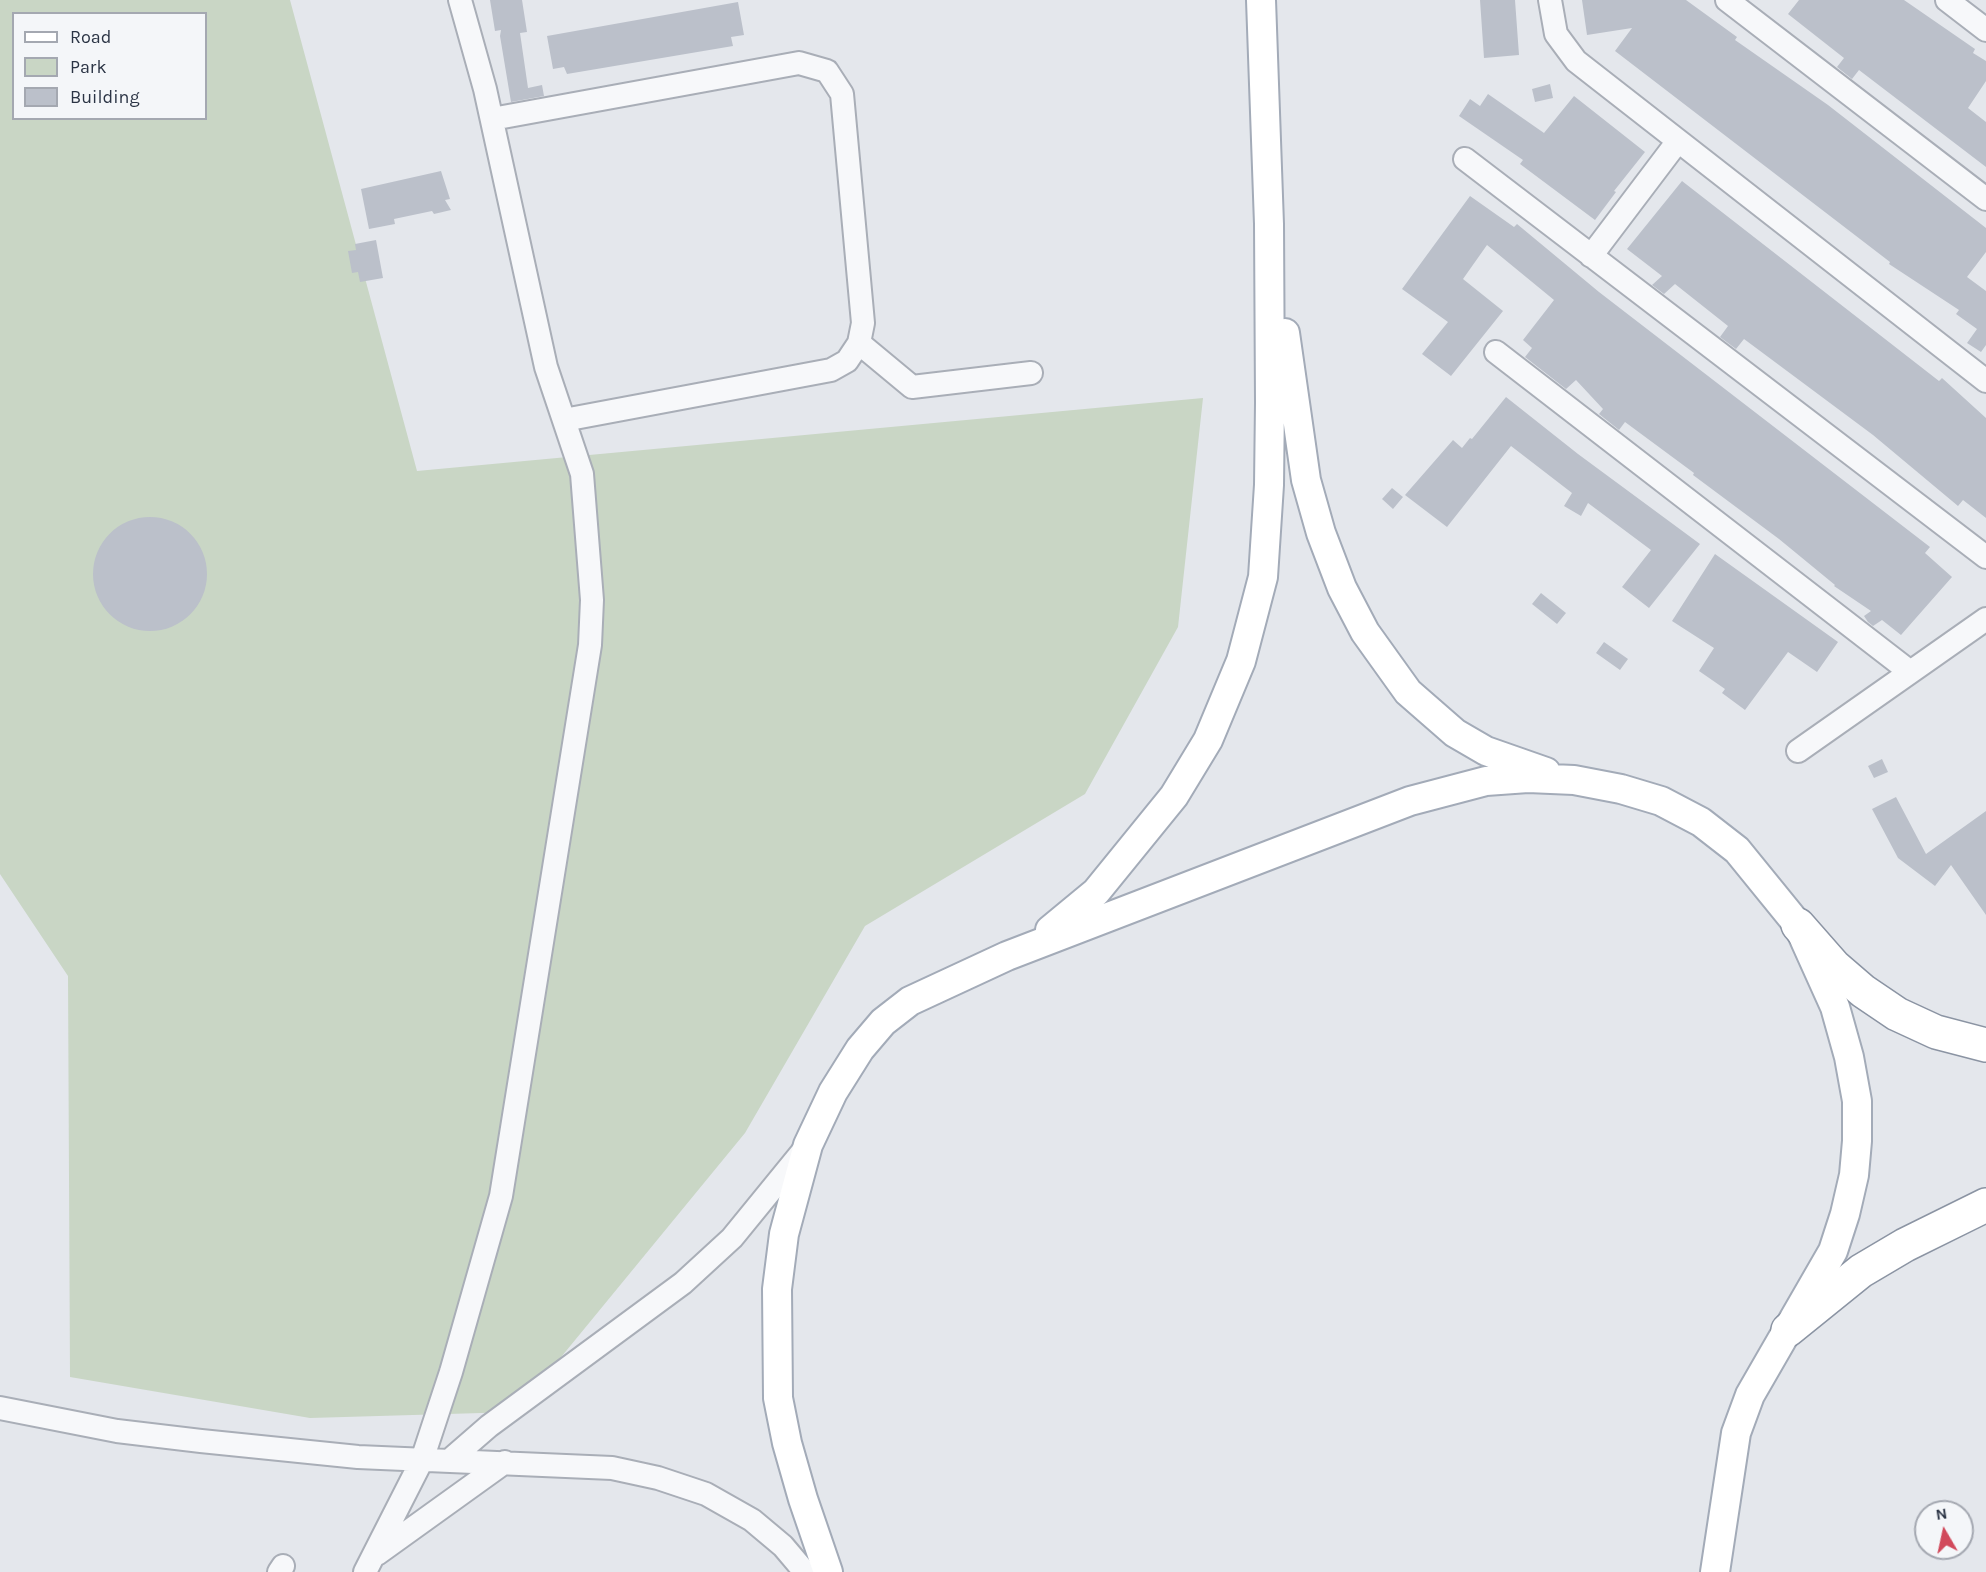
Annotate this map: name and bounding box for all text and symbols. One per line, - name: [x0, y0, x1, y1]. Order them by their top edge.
- legend: [12, 12, 207, 120]
- text: Road: [70, 26, 111, 48]
- text: Park: [70, 56, 107, 78]
- text: Building: [70, 86, 140, 108]
- north arrow: [1914, 1500, 1974, 1560]
- text: N: [1934, 1503, 1949, 1524]

